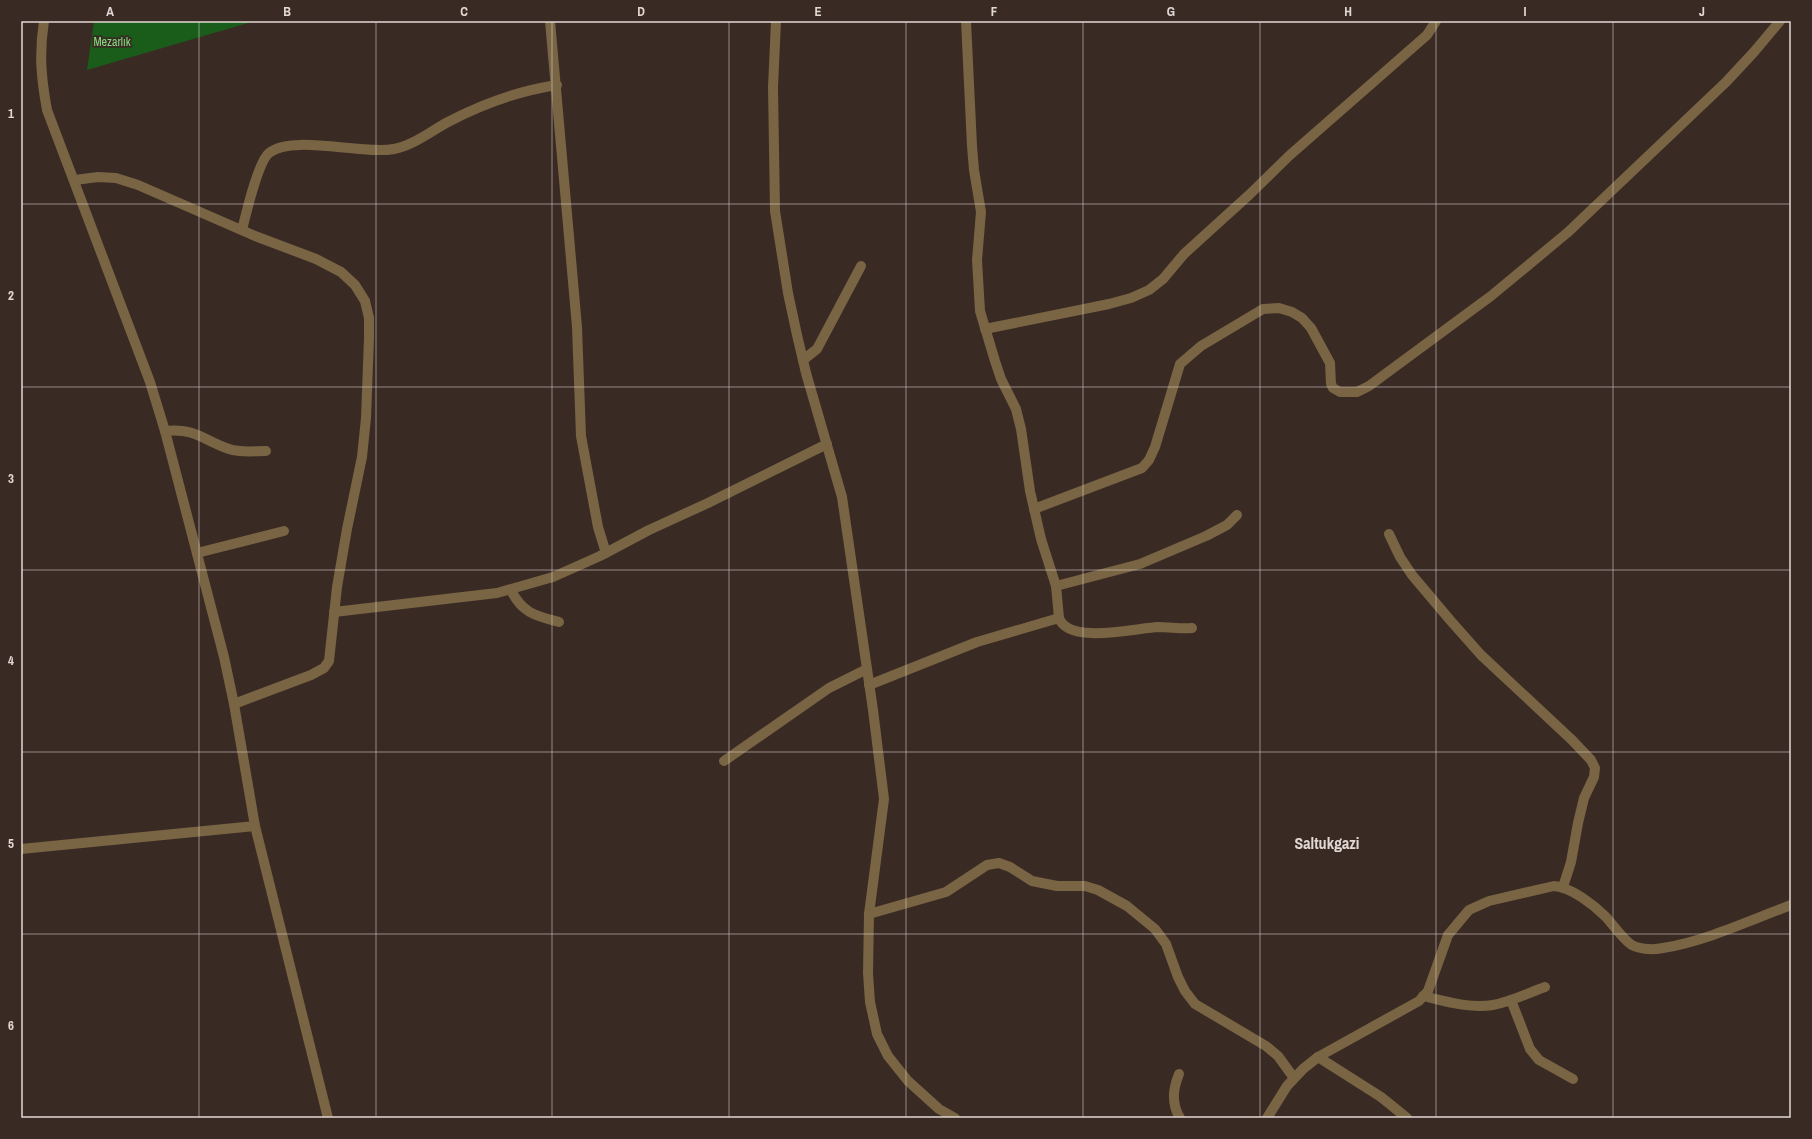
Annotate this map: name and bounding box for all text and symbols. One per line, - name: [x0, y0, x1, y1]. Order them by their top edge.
- text: A: [106, 3, 114, 20]
- text: B: [283, 3, 291, 20]
- text: C: [460, 3, 468, 20]
- text: D: [637, 3, 645, 20]
- text: E: [814, 3, 822, 20]
- text: F: [991, 3, 998, 20]
- text: G: [1167, 3, 1175, 20]
- text: H: [1344, 3, 1352, 20]
- text: I: [1524, 3, 1527, 20]
- text: J: [1699, 3, 1705, 20]
- park label: Mezarlık: [93, 34, 131, 50]
- text: 1: [8, 105, 14, 122]
- text: 2: [8, 287, 14, 304]
- text: 3: [8, 470, 14, 487]
- text: 4: [8, 652, 14, 669]
- district label: Saltukgazi: [1295, 832, 1359, 854]
- text: 5: [8, 835, 14, 852]
- text: 6: [8, 1017, 14, 1034]

